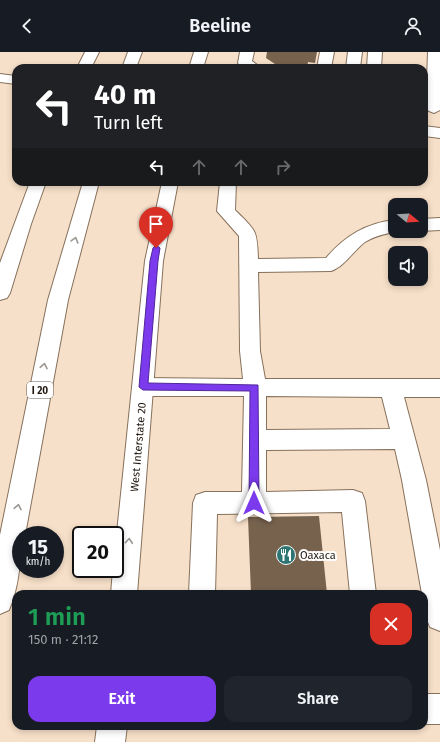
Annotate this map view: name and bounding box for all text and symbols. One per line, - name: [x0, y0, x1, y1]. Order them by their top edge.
- icon: back: [16, 15, 38, 37]
- text: Beeline: [189, 15, 251, 37]
- icon: person: [402, 15, 424, 37]
- text: 40 m: [94, 78, 157, 111]
- icon: left: [28, 80, 80, 132]
- text: Turn left: [94, 112, 163, 134]
- icon: left: [146, 156, 168, 178]
- icon: ahead: [188, 156, 210, 178]
- icon: ahead: [230, 156, 252, 178]
- icon: right: [272, 156, 294, 178]
- north arrow: [388, 198, 428, 238]
- map controls: [388, 198, 428, 286]
- pin: [139, 207, 173, 248]
- icon: arrive: [145, 213, 167, 235]
- one-way arrow: [70, 236, 79, 243]
- button: sound: [388, 246, 428, 286]
- one-way arrow: [40, 363, 48, 369]
- road number: I 20: [27, 382, 53, 398]
- street label: West Interstate 20: [128, 402, 149, 492]
- position arrow: [233, 482, 275, 524]
- one-way arrow: [13, 504, 21, 510]
- speed limit sign: 20: [72, 526, 124, 578]
- text: 15: [28, 535, 48, 559]
- one-way arrow: [124, 538, 133, 544]
- restaurant icon: Oaxaca: [275, 544, 297, 566]
- place label: Oaxaca: [300, 549, 336, 562]
- text: km/h: [26, 556, 50, 568]
- text: 1 min: [28, 603, 86, 631]
- button: close: [370, 603, 412, 645]
- text: 150 m · 21:12: [28, 632, 98, 647]
- button: Exit: [28, 676, 216, 722]
- button: Share: [224, 676, 412, 722]

